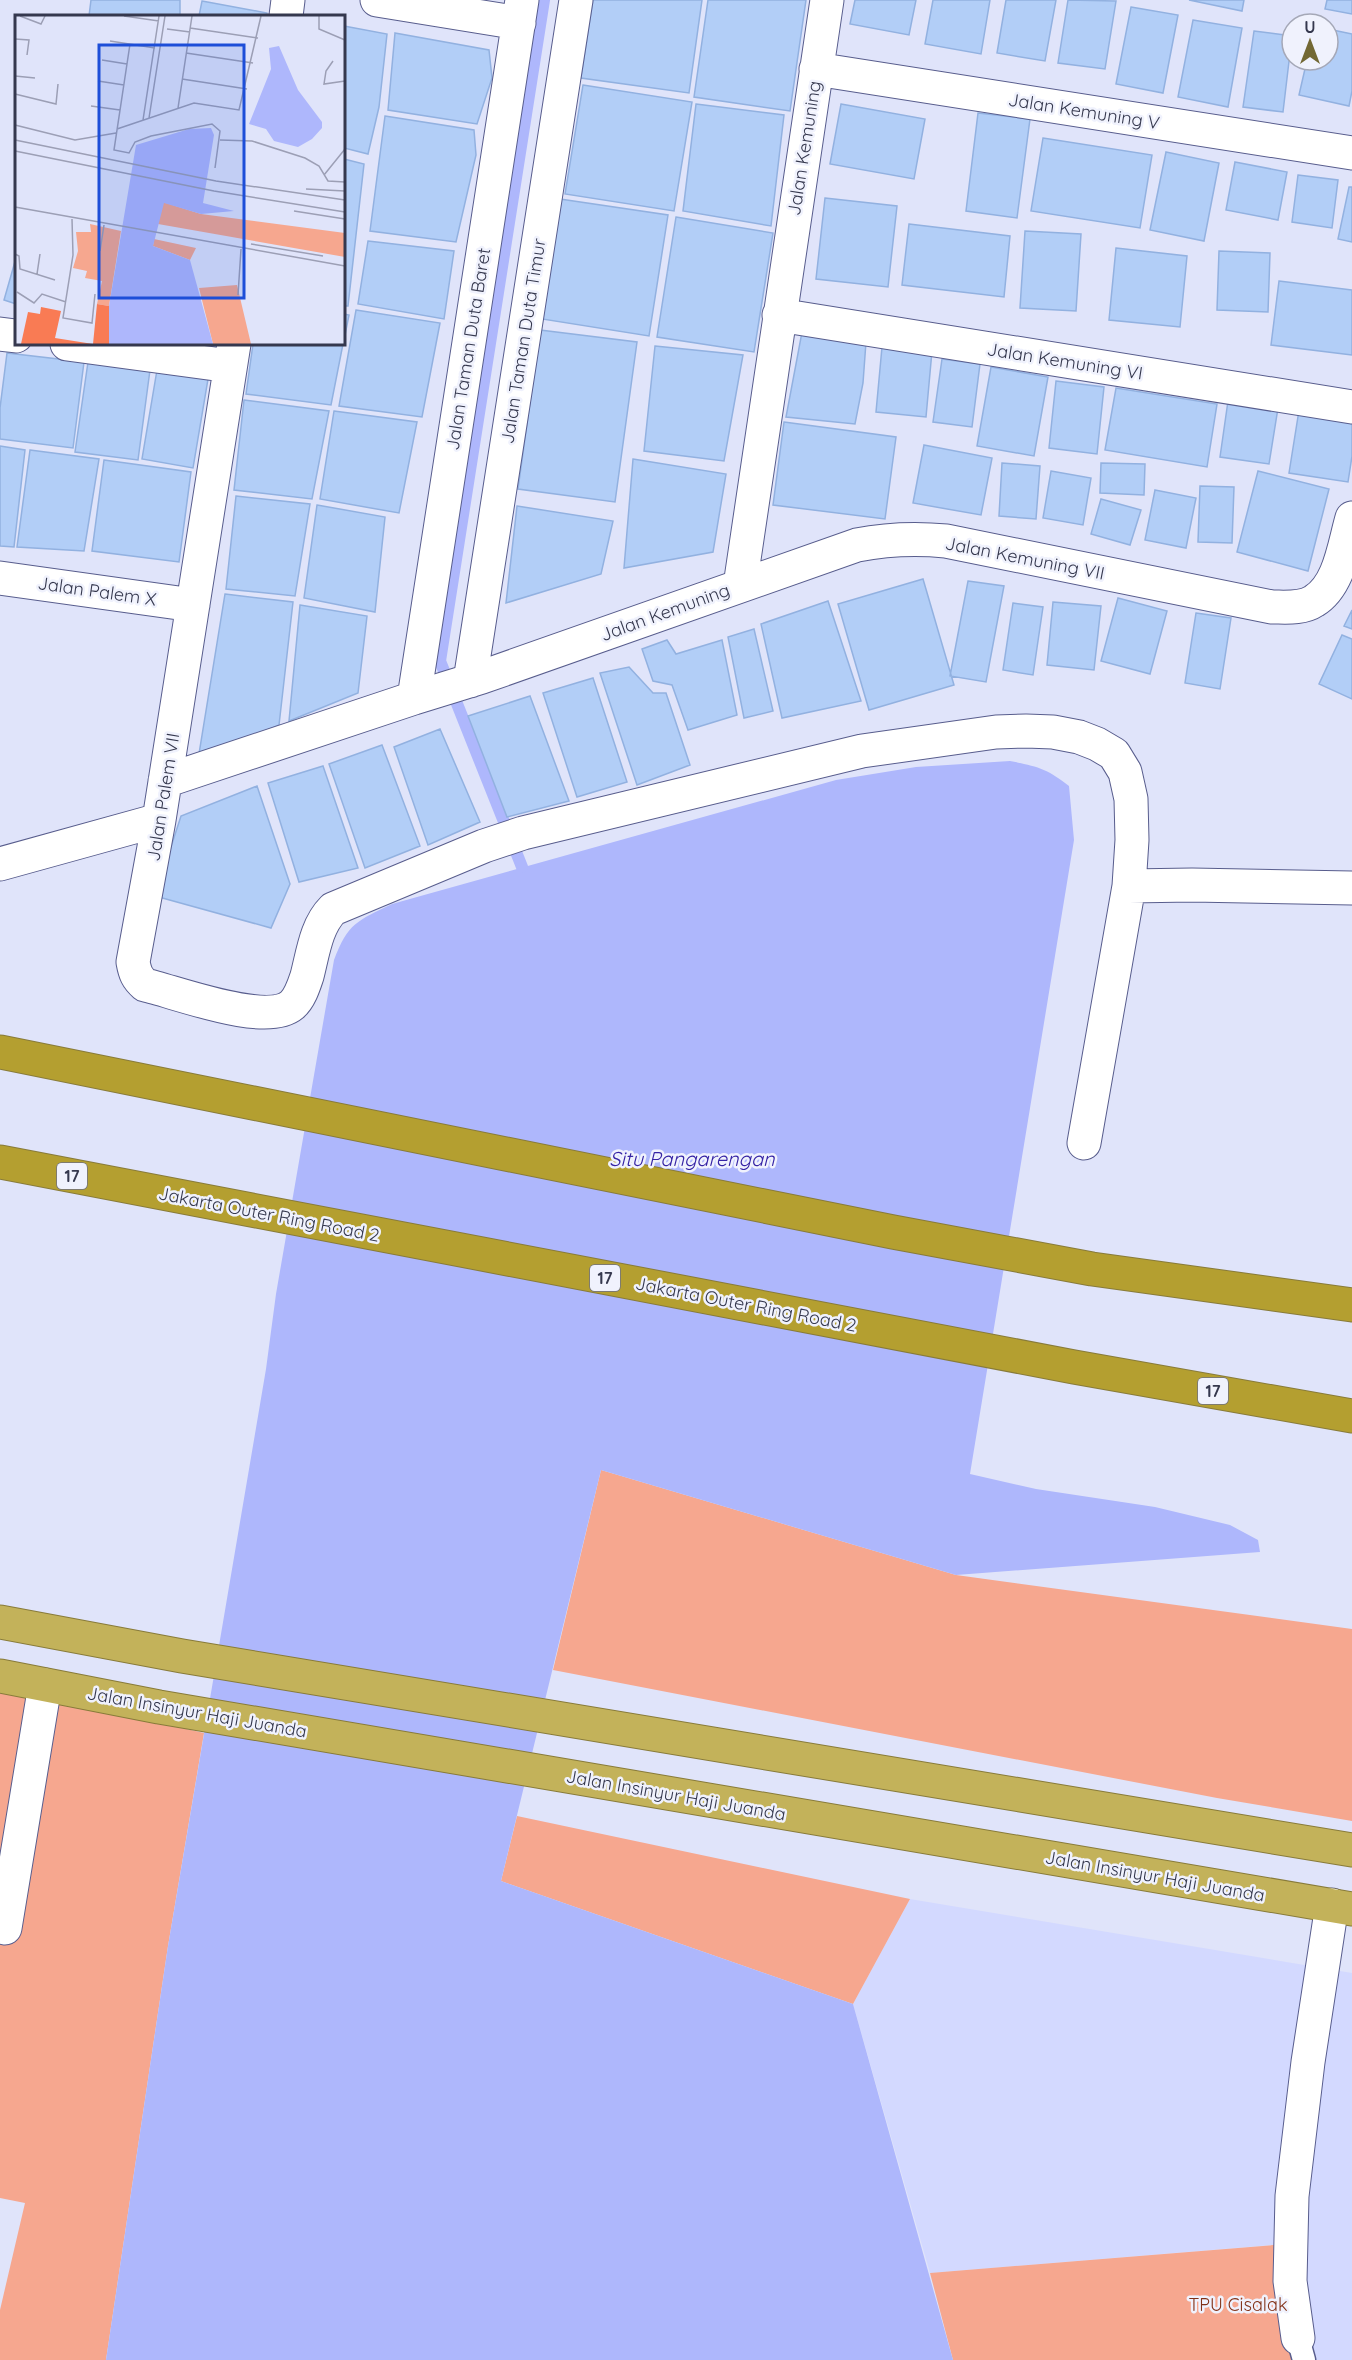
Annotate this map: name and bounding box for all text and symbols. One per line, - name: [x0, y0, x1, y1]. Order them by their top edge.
- north arrow: [1280, 12, 1340, 72]
- inset map: [15, 15, 345, 345]
- text: U: [1304, 17, 1316, 37]
- street label: Jalan Kemuning: [782, 79, 826, 217]
- street label: Jalan Kemuning V: [1007, 88, 1161, 134]
- street label: Jalan Taman Duta Timur: [495, 237, 551, 445]
- street label: Jalan Taman Duta Baret: [441, 246, 495, 452]
- street label: Jalan Kemuning VI: [985, 337, 1145, 385]
- street label: Jalan Kemuning VII: [943, 531, 1107, 585]
- street label: Jalan Palem X: [36, 571, 158, 611]
- street label: Jalan Kemuning: [597, 578, 733, 646]
- street label: Jalan Palem VII: [142, 731, 184, 863]
- water label: Situ Pangarengan: [609, 1146, 775, 1171]
- road number: 17: [57, 1163, 87, 1189]
- street label: Jakarta Outer Ring Road 2: [157, 1181, 381, 1247]
- road number: 17: [590, 1265, 620, 1291]
- street label: Jakarta Outer Ring Road 2: [634, 1271, 858, 1337]
- road number: 17: [1198, 1378, 1228, 1404]
- street label: Jalan Insinyur Haji Juanda: [85, 1681, 309, 1743]
- street label: Jalan Insinyur Haji Juanda: [564, 1764, 788, 1826]
- street label: Jalan Insinyur Haji Juanda: [1043, 1845, 1267, 1907]
- park label: TPU Cisalak: [1188, 2293, 1288, 2316]

